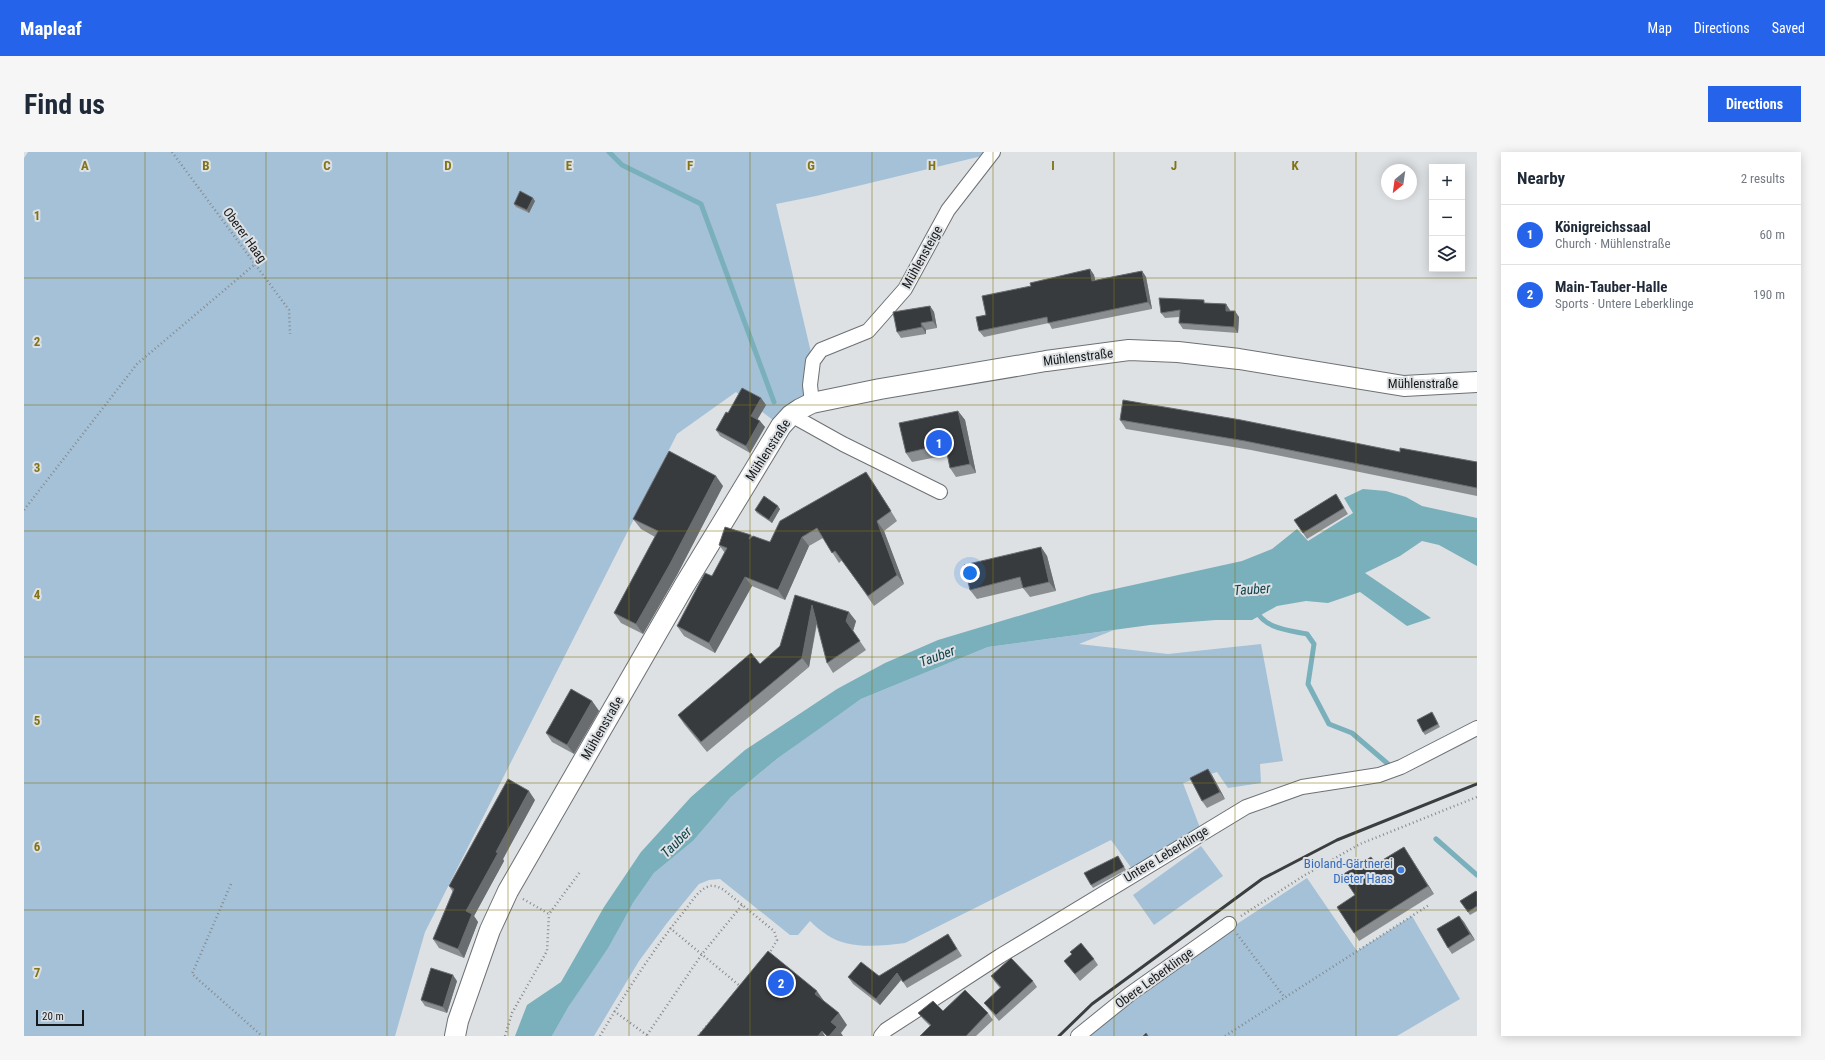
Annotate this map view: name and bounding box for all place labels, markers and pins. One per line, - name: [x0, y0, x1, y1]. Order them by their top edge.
- pin: 1: [926, 428, 952, 458]
- place label: Bioland-Gärtnerei Dieter Haas: [1304, 856, 1393, 886]
- marker: Bioland-Gärtnerei Dieter Haas: [1396, 865, 1406, 875]
- pin: 2: [768, 968, 794, 998]

